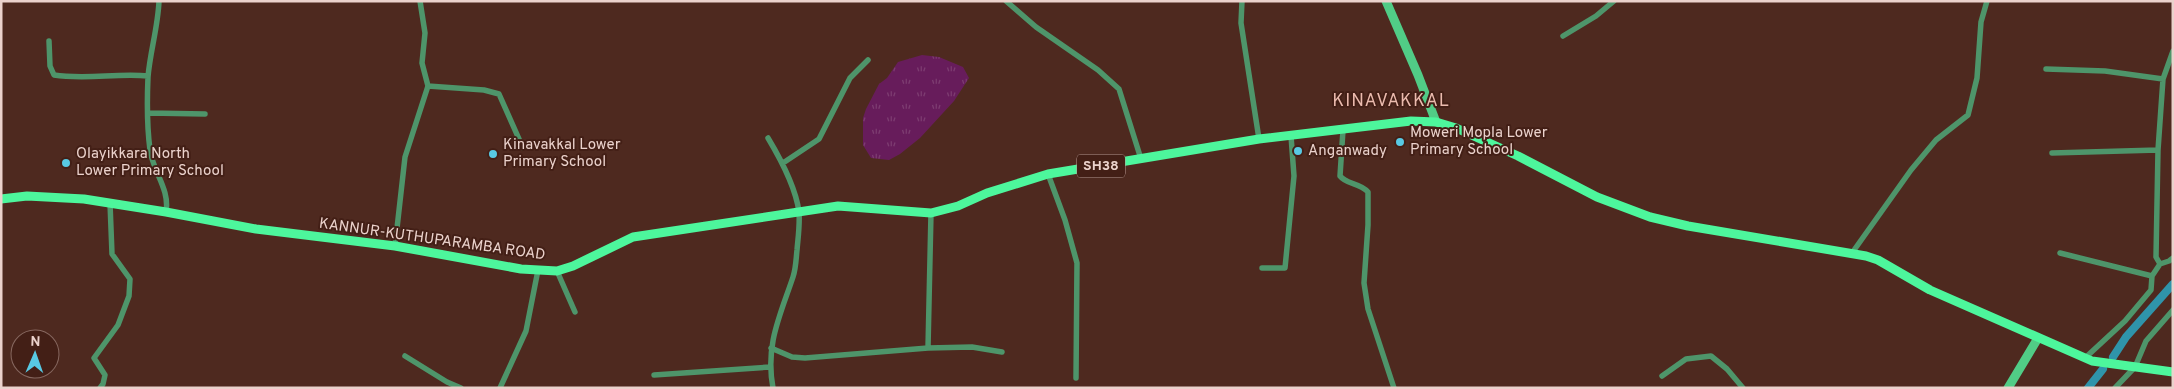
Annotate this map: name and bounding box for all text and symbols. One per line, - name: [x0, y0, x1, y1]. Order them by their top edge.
- district label: KINAVAKKAL: [1332, 90, 1450, 113]
- place label: Moweri Mopla Lower Primary School: [1410, 124, 1548, 160]
- place label: Kinavakkal Lower Primary School: [503, 136, 621, 172]
- marker: Moweri Mopla Lower Primary School: [1394, 136, 1406, 148]
- place label: Anganwady: [1308, 142, 1387, 161]
- place label: Olayikkara North Lower Primary School: [76, 145, 224, 181]
- marker: Anganwady: [1292, 145, 1304, 157]
- marker: Kinavakkal Lower Primary School: [487, 148, 499, 160]
- road number: SH38: [1077, 154, 1125, 178]
- marker: Olayikkara North Lower Primary School: [60, 157, 72, 169]
- street label: KANNUR-KUTHUPARAMBA ROAD: [318, 215, 546, 265]
- north arrow: [10, 329, 60, 379]
- text: N: [30, 334, 41, 351]

